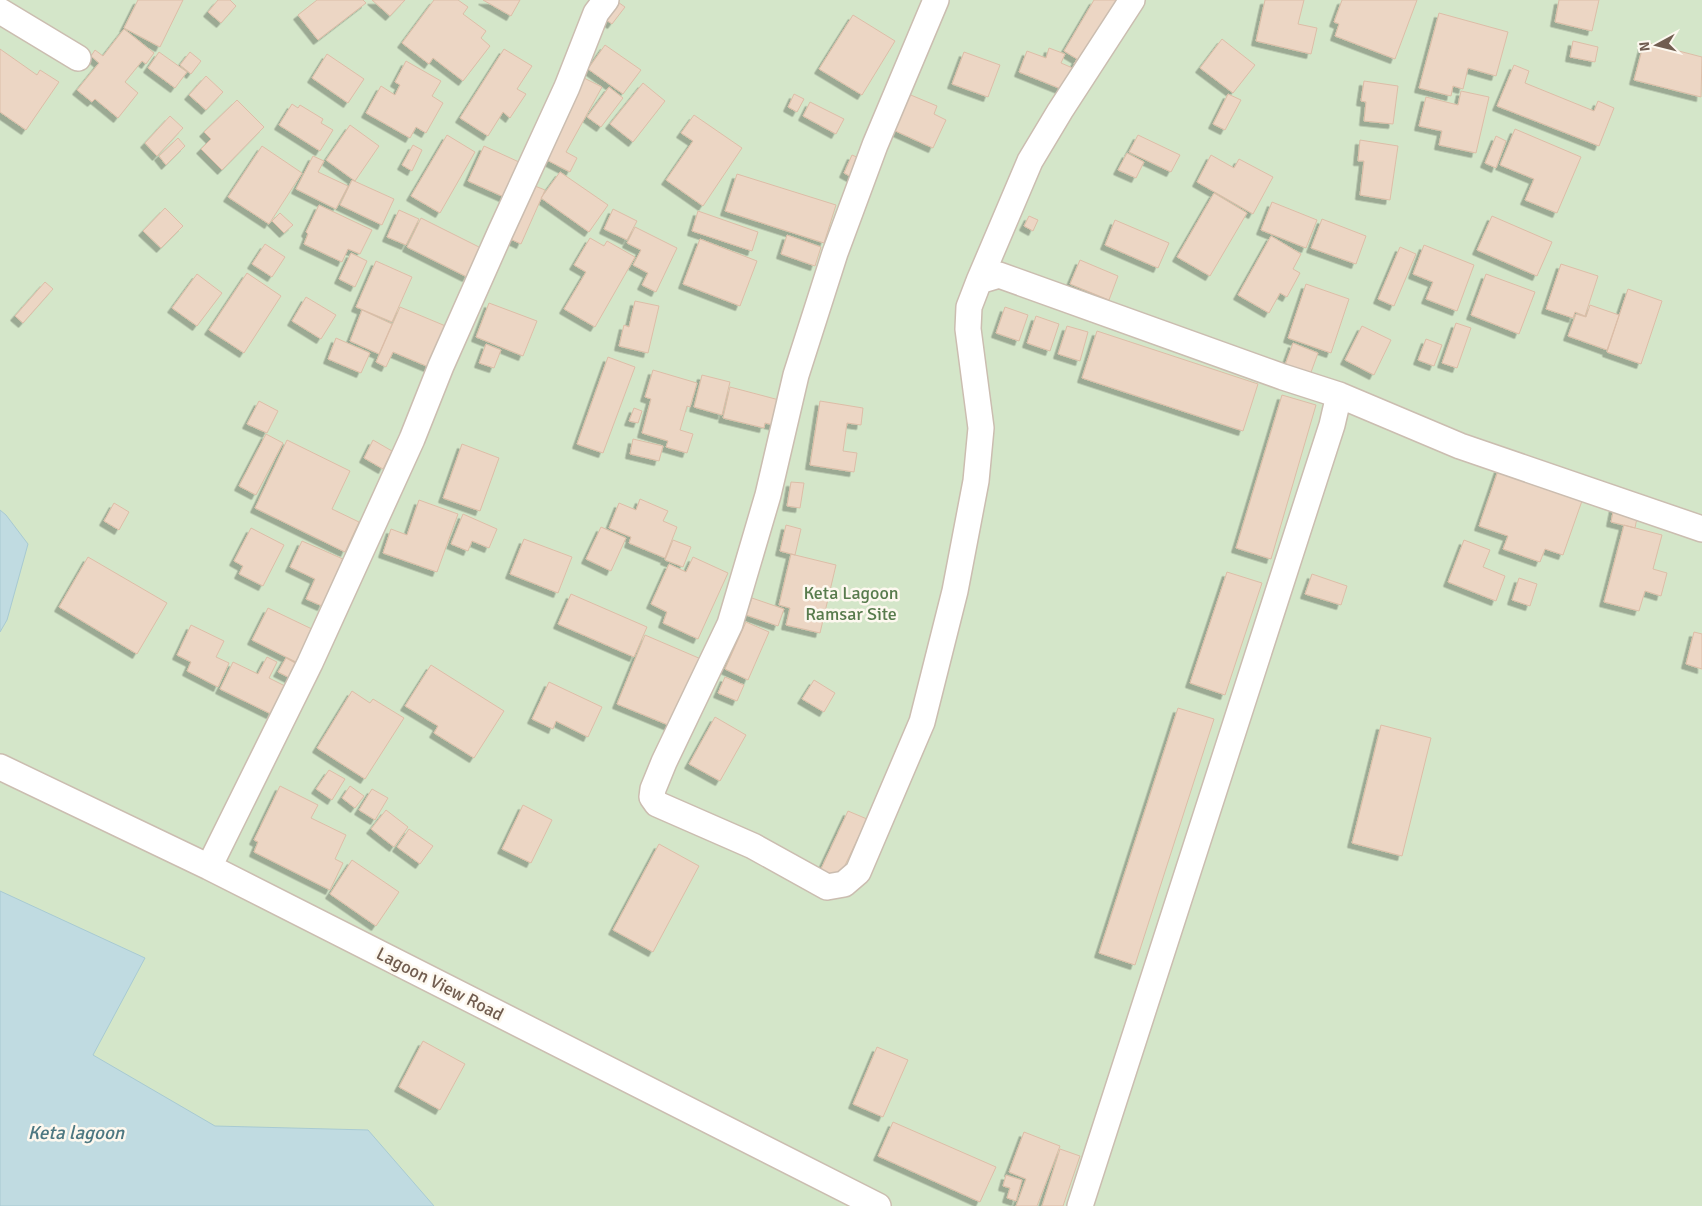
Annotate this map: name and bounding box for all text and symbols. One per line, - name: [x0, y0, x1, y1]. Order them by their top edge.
- north arrow: [1632, 20, 1682, 70]
- text: N: [1636, 41, 1654, 52]
- park label: Keta Lagoon Ramsar Site: [803, 582, 899, 625]
- street label: Lagoon View Road: [373, 942, 507, 1026]
- water label: Keta lagoon: [28, 1121, 125, 1145]

